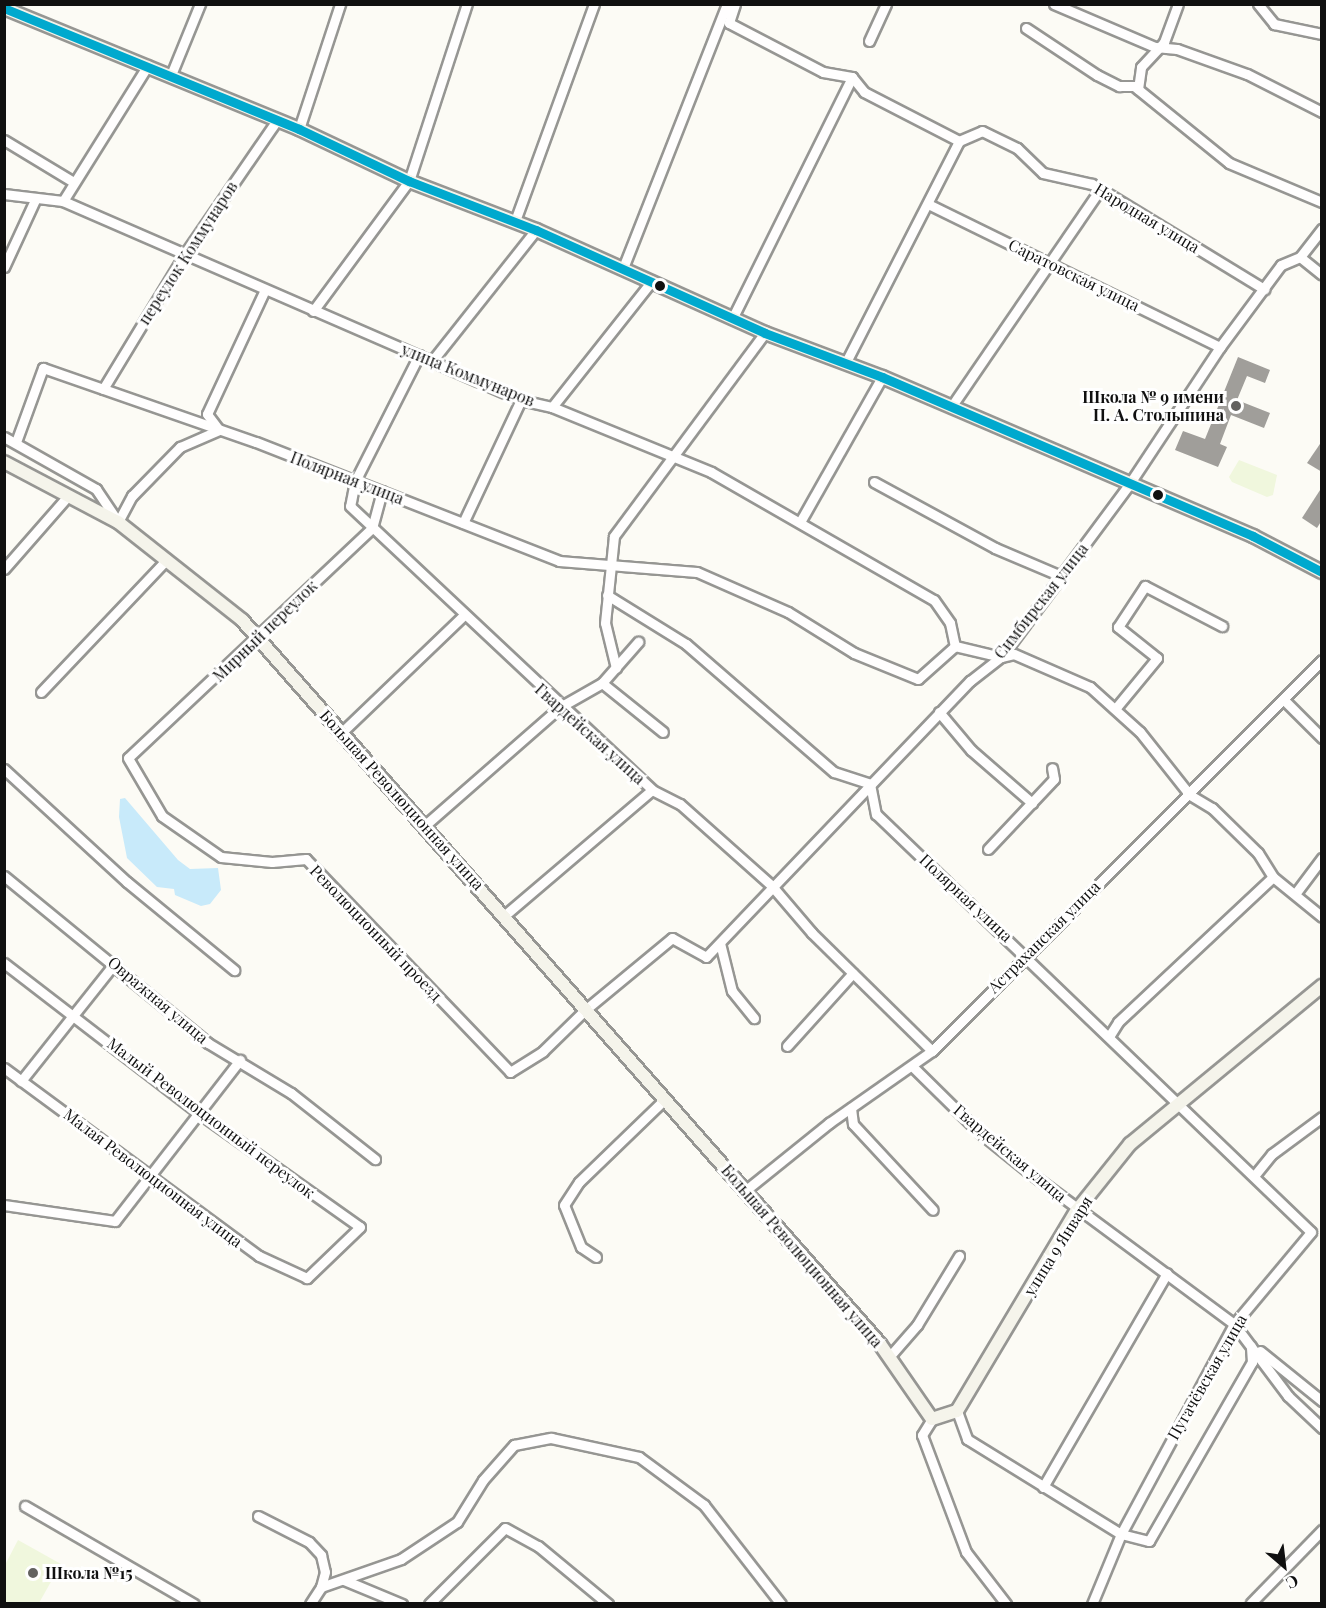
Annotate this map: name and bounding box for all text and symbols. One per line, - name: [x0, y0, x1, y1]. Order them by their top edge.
- street label: переулок Коммунаров: [134, 178, 242, 328]
- street label: Народная улица: [1091, 179, 1203, 257]
- street label: Саратовская улица: [1005, 235, 1143, 315]
- unlabelled marker: [654, 280, 666, 292]
- street label: улица Коммунаров: [399, 340, 537, 410]
- place label: Школа № 9 имени П. А. Столыпина: [1082, 387, 1224, 425]
- marker: Школа № 9 имени П. А. Столыпина: [1229, 399, 1243, 413]
- street label: Полярная улица: [288, 448, 406, 508]
- unlabelled marker: [1152, 489, 1164, 501]
- street label: Симбирская улица: [990, 539, 1092, 663]
- street label: Мирный переулок: [209, 576, 321, 686]
- street label: Гвардейская улица: [531, 680, 649, 788]
- street label: Большая Революционная улица: [316, 706, 488, 894]
- street label: Полярная улица: [916, 850, 1016, 946]
- street label: Революционный проезд: [306, 861, 446, 1005]
- street label: Астраханская улица: [984, 877, 1104, 997]
- street label: Овражная улица: [104, 953, 212, 1047]
- street label: Малый Революционный переулок: [103, 1034, 319, 1202]
- street label: Гвардейская улица: [950, 1100, 1070, 1206]
- street label: Малая Революционная улица: [60, 1105, 246, 1251]
- street label: Большая Революционная улица: [717, 1161, 887, 1351]
- street label: улица 9 Января: [1020, 1193, 1096, 1299]
- street label: Пугачёвская улица: [1163, 1311, 1251, 1443]
- north arrow: [1254, 1536, 1314, 1596]
- place label: Школа №15: [45, 1563, 133, 1583]
- marker: Школа №15: [26, 1566, 40, 1580]
- text: С: [1283, 1570, 1303, 1594]

